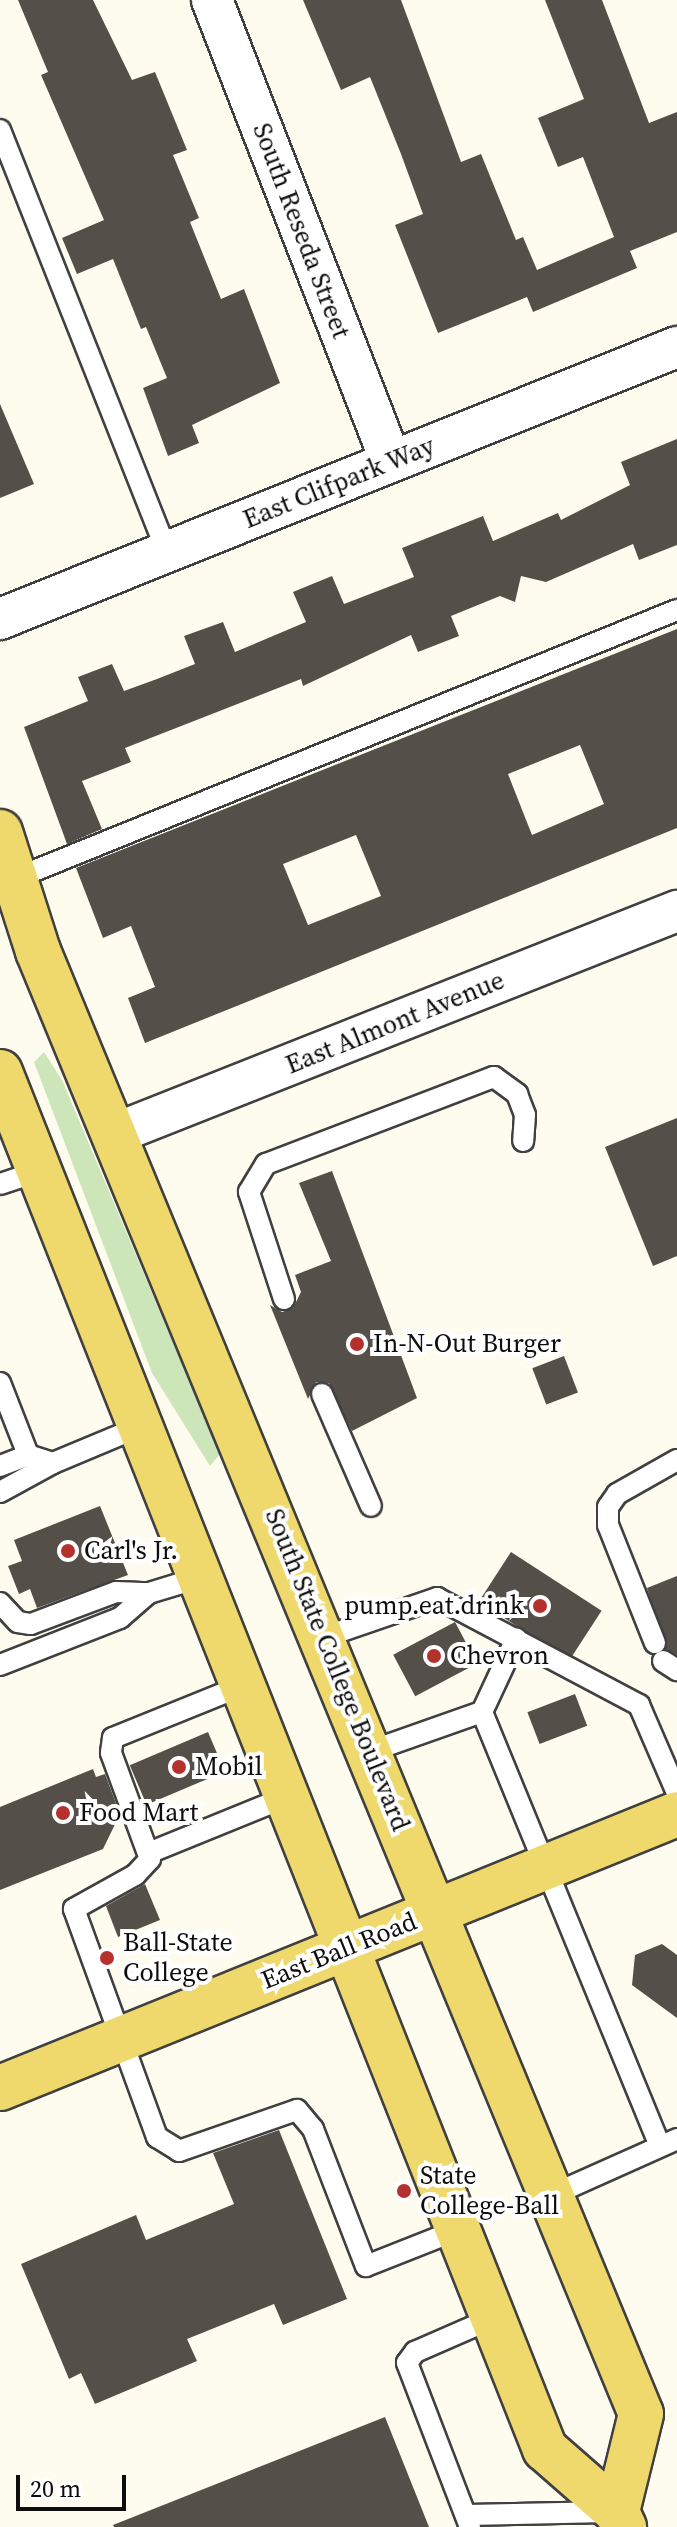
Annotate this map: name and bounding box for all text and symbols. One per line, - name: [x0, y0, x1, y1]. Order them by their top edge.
- street label: South Reseda Street: [246, 119, 356, 343]
- street label: East Clifpark Way: [238, 430, 440, 536]
- street label: East Almont Avenue: [281, 965, 509, 1081]
- place label: In-N-Out Burger: [373, 1328, 561, 1360]
- marker: In-N-Out Burger: [348, 1335, 366, 1353]
- street label: South State College Boulevard: [258, 1504, 416, 1836]
- place label: Carl's Jr.: [84, 1535, 178, 1567]
- marker: Carl's Jr.: [59, 1542, 77, 1560]
- place label: pump.eat.drink: [344, 1590, 524, 1622]
- marker: pump.eat.drink: [531, 1597, 549, 1615]
- place label: Chevron: [450, 1640, 549, 1672]
- marker: Chevron: [425, 1647, 443, 1665]
- place label: Mobil: [195, 1751, 262, 1783]
- marker: Mobil: [170, 1758, 188, 1776]
- place label: Food Mart: [79, 1797, 198, 1829]
- marker: Food Mart: [54, 1804, 72, 1822]
- street label: East Ball Road: [257, 1906, 421, 1996]
- place label: Ball-State College: [123, 1927, 233, 1988]
- marker: Ball-State College: [98, 1949, 116, 1967]
- place label: State College-Ball: [420, 2160, 559, 2222]
- marker: State College-Ball: [395, 2182, 413, 2200]
- scale bar: [20, 2459, 130, 2509]
- text: 20 m: [30, 2472, 81, 2505]

